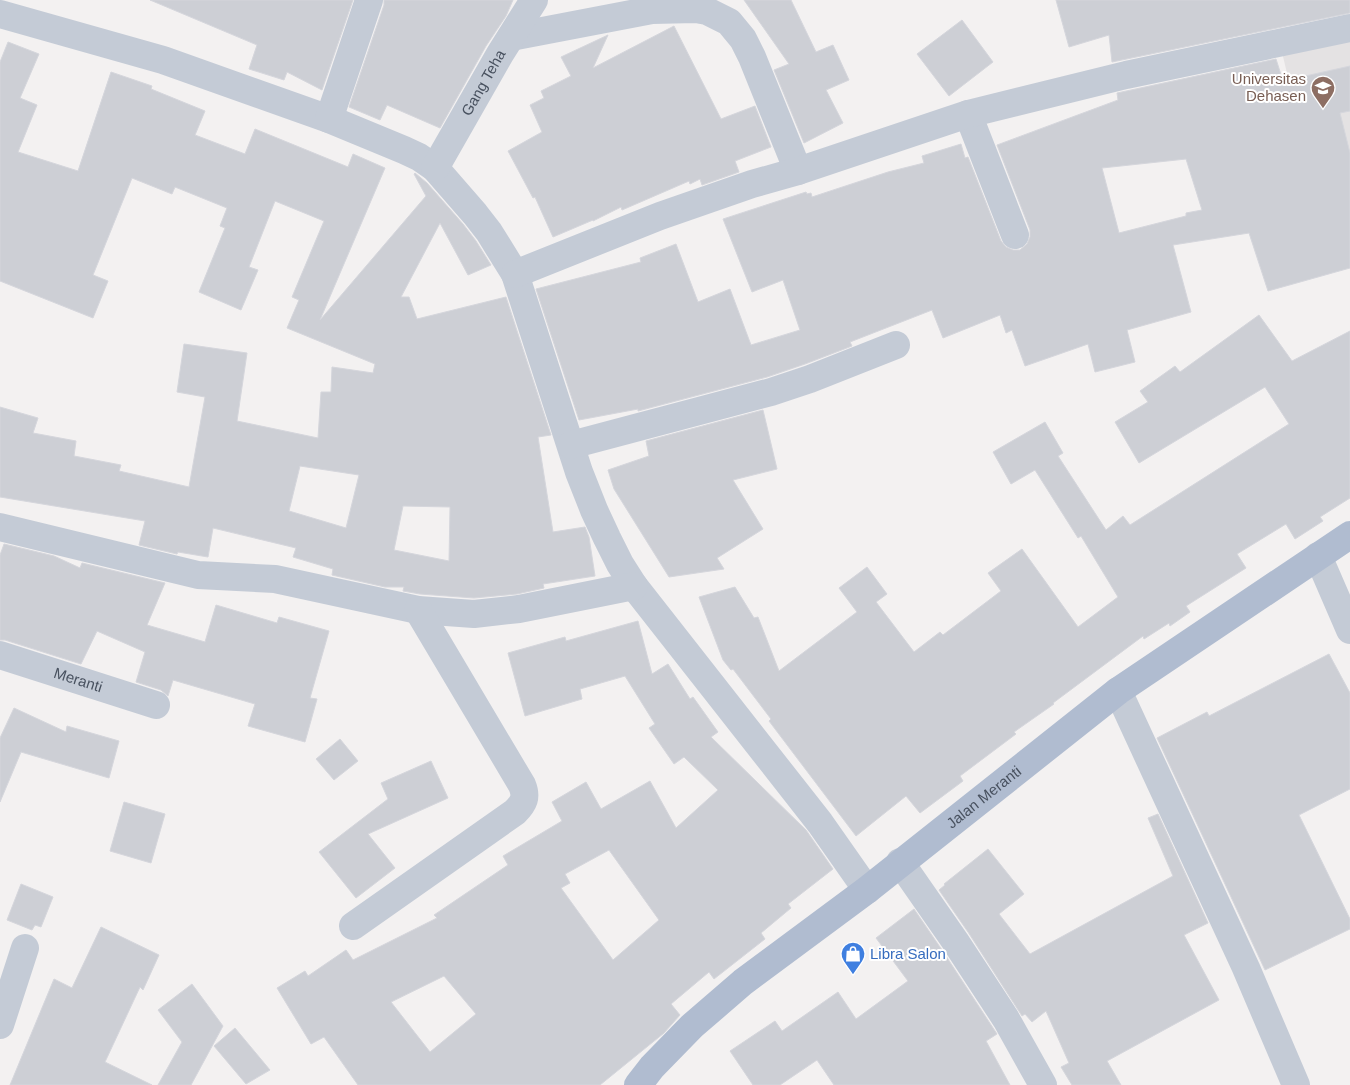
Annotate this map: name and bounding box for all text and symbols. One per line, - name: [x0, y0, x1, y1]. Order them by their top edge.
- street label: Gang Teha: [458, 46, 509, 119]
- place label: Universitas Dehasen: [1232, 70, 1306, 104]
- school or university icon: Universitas Dehasen: [1310, 75, 1336, 109]
- street label: Meranti: [52, 664, 105, 695]
- street label: Jalan Meranti: [943, 762, 1024, 832]
- shop icon: Libra Salon: [840, 941, 866, 975]
- place label: Libra Salon: [870, 945, 946, 962]

